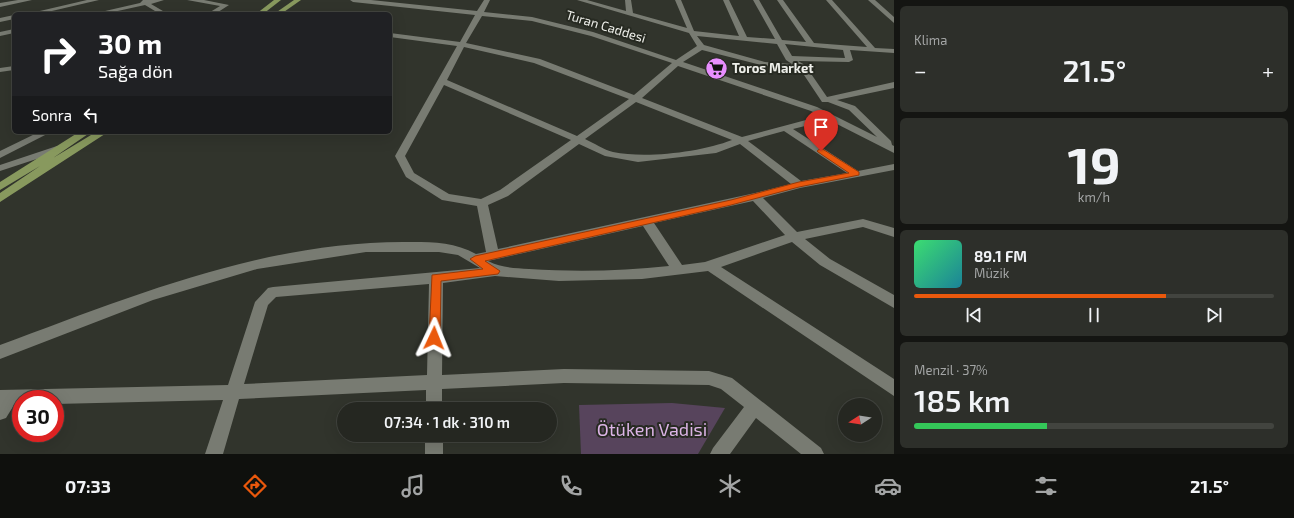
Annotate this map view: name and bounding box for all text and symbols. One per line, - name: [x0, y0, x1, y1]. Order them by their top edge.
- street label: Turan Caddesi: [564, 6, 648, 46]
- text: 30 m: [98, 26, 162, 60]
- icon: right: [32, 28, 84, 80]
- text: Klima: [914, 32, 947, 48]
- text: 21.5°: [1062, 52, 1126, 88]
- supermarket icon: Toros Market: [704, 55, 730, 81]
- text: −: [914, 57, 927, 83]
- text: +: [1262, 57, 1274, 83]
- text: Sağa dön: [98, 60, 173, 82]
- place label: Toros Market: [732, 60, 814, 76]
- icon: left: [80, 104, 102, 126]
- text: Sonra: [32, 106, 72, 124]
- pin: [804, 110, 838, 151]
- icon: arrive: [810, 116, 832, 138]
- text: 19: [1067, 132, 1121, 194]
- text: km/h: [1078, 189, 1110, 205]
- text: 89.1 FM: [974, 247, 1027, 265]
- text: Müzik: [974, 265, 1009, 281]
- icon: previous: [963, 304, 985, 326]
- icon: pause: [1083, 304, 1105, 326]
- icon: next: [1203, 304, 1225, 326]
- position arrow: [413, 317, 455, 359]
- text: Menzil · 37%: [914, 362, 988, 378]
- text: 185 km: [914, 382, 1010, 418]
- speed limit sign: 30: [12, 390, 64, 442]
- north arrow: [838, 398, 882, 442]
- map controls: [838, 398, 882, 442]
- text: 07:34 · 1 dk · 310 m: [384, 413, 510, 431]
- park label: Ötüken Vadisi: [597, 418, 707, 440]
- icon: directions: [241, 472, 269, 500]
- icon: music: [399, 472, 427, 500]
- icon: phone: [557, 472, 585, 500]
- icon: climate: [716, 472, 744, 500]
- icon: car: [874, 472, 902, 500]
- icon: filters: [1032, 472, 1060, 500]
- text: 07:33: [65, 475, 111, 497]
- text: 21.5°: [1190, 475, 1229, 497]

